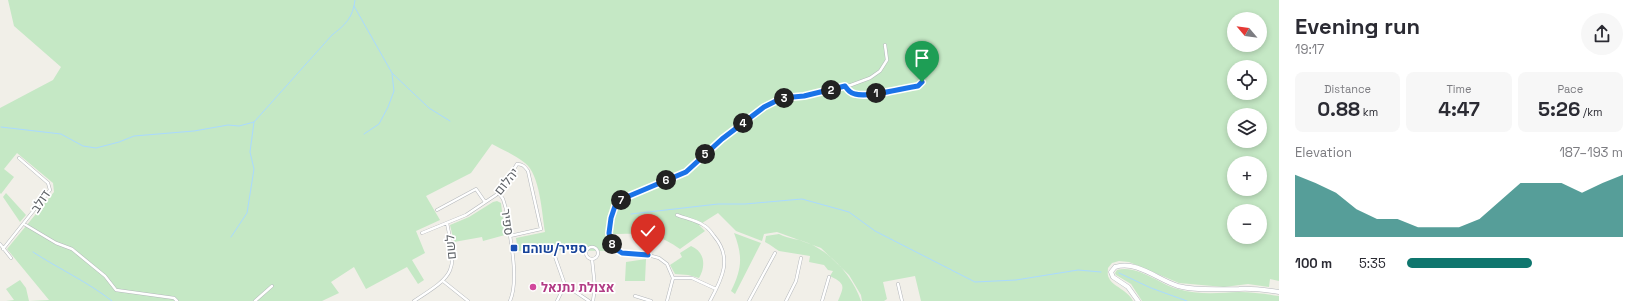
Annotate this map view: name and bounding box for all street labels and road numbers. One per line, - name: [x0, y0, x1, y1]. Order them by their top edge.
- street label: יהלום: [490, 164, 523, 198]
- street label: דולב: [27, 186, 54, 216]
- street label: ספיר: [497, 208, 518, 236]
- street label: לשם: [441, 233, 460, 260]

